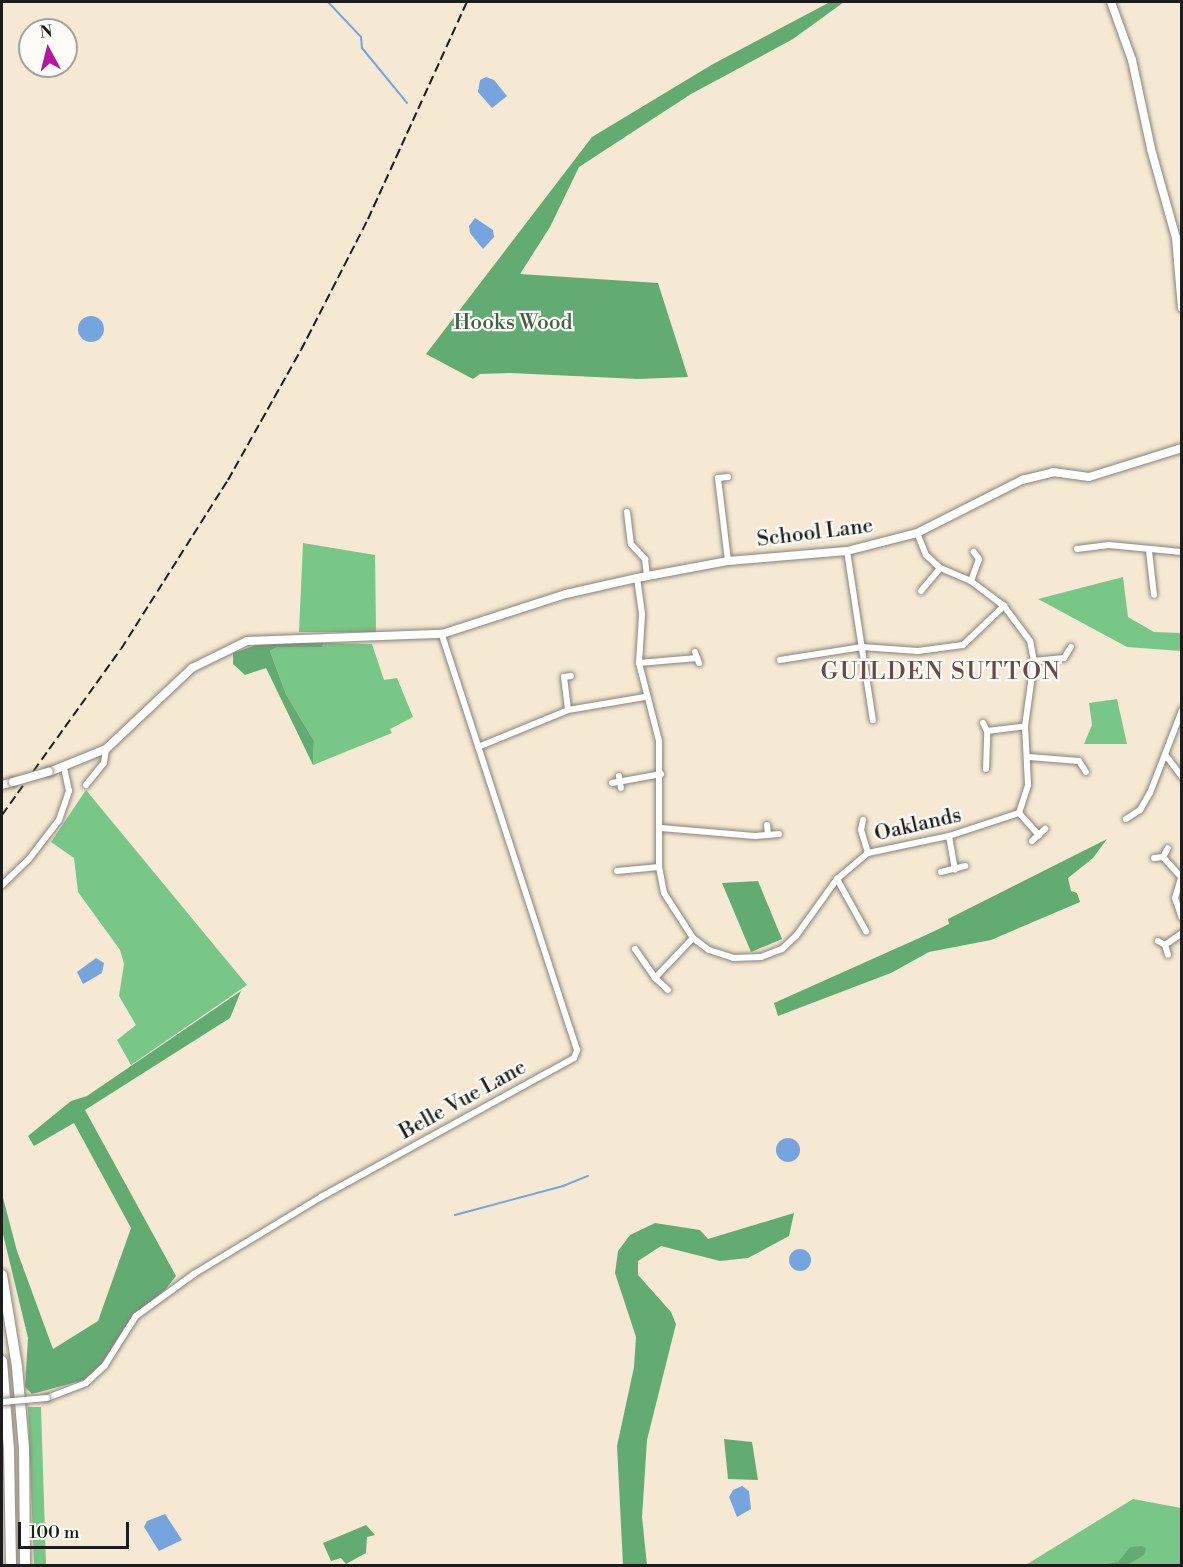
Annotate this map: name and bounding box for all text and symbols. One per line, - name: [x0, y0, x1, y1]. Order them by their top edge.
- north arrow: [18, 18, 78, 78]
- text: N: [39, 21, 54, 43]
- park label: Hooks Wood: [454, 310, 572, 336]
- street label: School Lane: [755, 513, 875, 553]
- district label: GUILDEN SUTTON: [821, 659, 1061, 687]
- street label: Oaklands: [872, 803, 964, 847]
- street label: Belle Vue Lane: [395, 1055, 531, 1145]
- scale bar: [21, 1510, 132, 1548]
- text: 100 m: [29, 1521, 80, 1544]

